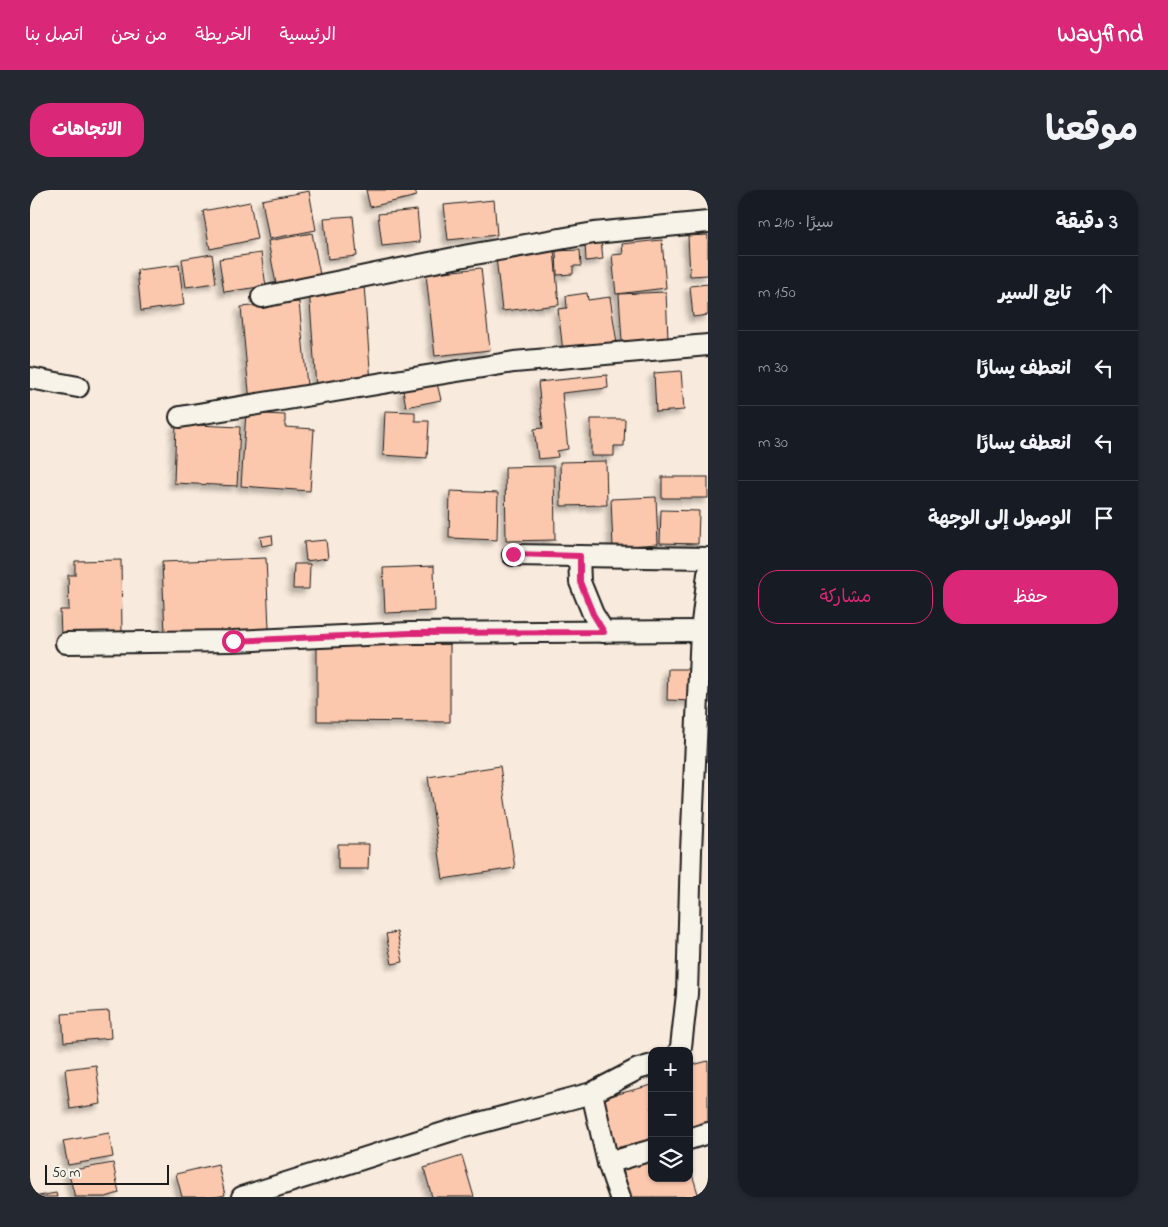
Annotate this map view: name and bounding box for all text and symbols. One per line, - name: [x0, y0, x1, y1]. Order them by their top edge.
- text: Wayfind: [1057, 18, 1143, 53]
- text: اتصل بنا: [25, 23, 83, 49]
- text: من نحن: [111, 23, 167, 49]
- text: الخريطة: [195, 23, 251, 49]
- text: الرئيسية: [279, 23, 336, 49]
- button: الاتجاهات: [30, 103, 144, 157]
- text: موقعنا: [1045, 106, 1138, 157]
- text: 3 دقيقة: [1056, 208, 1118, 238]
- text: سيرًا · 210 m: [758, 211, 834, 235]
- icon: ahead: [1090, 279, 1118, 307]
- text: 150 m: [758, 281, 796, 305]
- text: تابع السير: [999, 281, 1071, 308]
- icon: left: [1090, 354, 1118, 382]
- text: 30 m: [758, 356, 788, 380]
- text: انعطف يسارًا: [976, 356, 1071, 383]
- icon: left: [1090, 429, 1118, 457]
- text: 30 m: [758, 431, 788, 455]
- text: انعطف يسارًا: [976, 431, 1071, 458]
- icon: arrive: [1090, 504, 1118, 532]
- text: الوصول إلى الوجهة: [928, 506, 1071, 533]
- route end: [502, 543, 525, 566]
- button: مشاركة: [758, 570, 933, 624]
- button: حفظ: [943, 570, 1118, 624]
- route start: [222, 630, 245, 653]
- map controls: [648, 1047, 693, 1182]
- button: +: [648, 1047, 693, 1092]
- button: −: [648, 1092, 693, 1137]
- button: layers: [648, 1137, 693, 1182]
- scale bar: [45, 1162, 169, 1185]
- text: 50 m: [52, 1163, 80, 1184]

